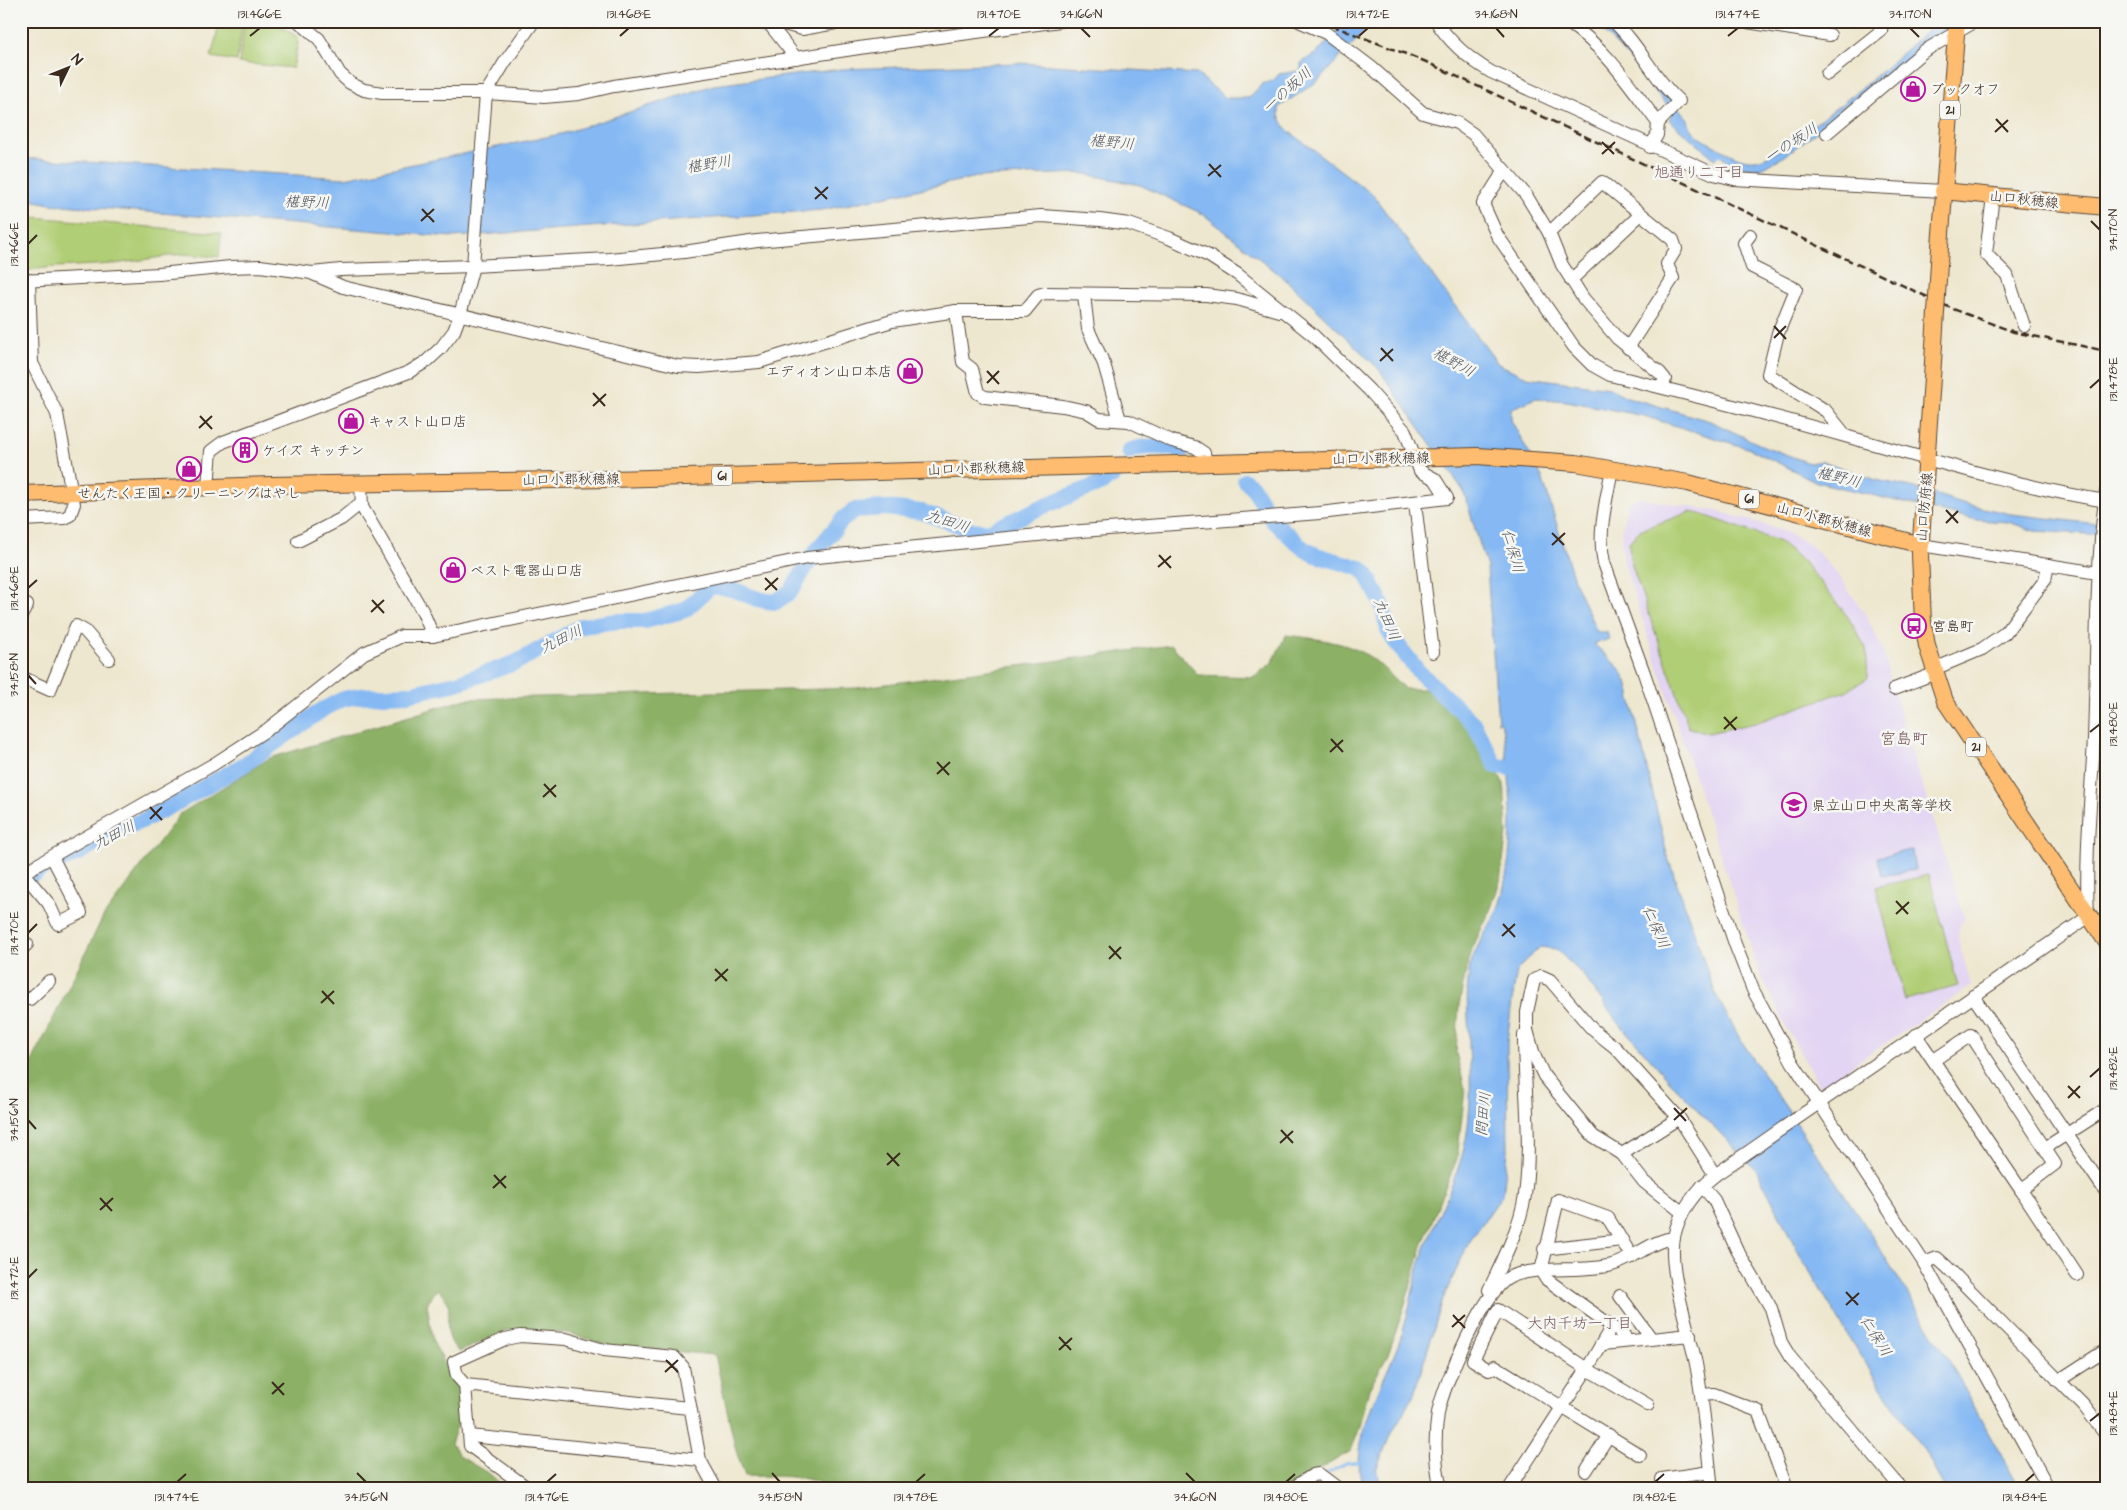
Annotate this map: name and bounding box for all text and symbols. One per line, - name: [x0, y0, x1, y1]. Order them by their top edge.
- text: 131.466°E: [238, 6, 282, 23]
- text: 131.468°E: [607, 6, 651, 23]
- text: 131.470°E: [977, 6, 1021, 23]
- text: 34.166°N: [1060, 6, 1103, 23]
- text: 131.472°E: [1346, 6, 1390, 23]
- text: 34.168°N: [1475, 6, 1518, 23]
- text: 131.474°E: [1716, 6, 1760, 23]
- text: 34.170°N: [1889, 6, 1932, 23]
- north arrow: [42, 42, 92, 92]
- text: N: [66, 50, 87, 70]
- water label: 一の坂川: [1258, 62, 1317, 118]
- shop icon: ブックオフ: [1900, 76, 1926, 102]
- place label: ブックオフ: [1930, 80, 2000, 100]
- road number: 21: [1940, 100, 1960, 120]
- water label: 一の坂川: [1760, 118, 1822, 169]
- water label: 椹野川: [1089, 130, 1135, 155]
- water label: 椹野川: [685, 151, 733, 178]
- district label: 旭通り二丁目: [1654, 162, 1744, 183]
- street label: 山口秋穂線: [1988, 186, 2060, 214]
- water label: 椹野川: [284, 191, 330, 214]
- text: 34.170°N: [2105, 208, 2122, 251]
- text: 131.466°E: [6, 222, 23, 266]
- water label: 椹野川: [1429, 342, 1479, 383]
- text: 131.478°E: [2105, 357, 2122, 401]
- shop icon: エディオン山口本店: [897, 358, 923, 384]
- place label: エディオン山口本店: [765, 362, 892, 382]
- shop icon: キャスト山口店: [338, 408, 364, 434]
- place label: キャスト山口店: [368, 412, 467, 432]
- building icon: ケイズ キッチン: [232, 437, 258, 463]
- place label: ケイズ キッチン: [262, 441, 364, 461]
- street label: 山口小郡秋穂線: [1332, 448, 1430, 470]
- shop icon: せんたく王国・クリーニングはやし: [176, 456, 202, 482]
- street label: 山口小郡秋穂線: [927, 457, 1025, 481]
- water label: 椹野川: [1814, 462, 1863, 493]
- road number: 61: [712, 466, 732, 486]
- street label: 山口小郡秋穂線: [522, 469, 620, 491]
- street label: 山口防府線: [1912, 471, 1938, 543]
- place label: せんたく王国・クリーニングはやし: [77, 484, 301, 504]
- road number: 61: [1739, 489, 1759, 508]
- street label: 山口小郡秋穂線: [1774, 498, 1874, 542]
- water label: 九田川: [923, 505, 972, 538]
- water label: 仁保川: [1496, 527, 1529, 576]
- shop icon: ベスト電器山口店: [440, 557, 466, 583]
- place label: ベスト電器山口店: [470, 561, 583, 581]
- text: 131.468°E: [6, 566, 23, 610]
- water label: 九田川: [1368, 594, 1405, 644]
- bus stop icon: 宮島町: [1901, 613, 1927, 639]
- place label: 宮島町: [1932, 617, 1974, 637]
- water label: 九田川: [536, 620, 586, 659]
- text: 34.158°N: [6, 653, 23, 697]
- text: 131.480°E: [2105, 702, 2122, 746]
- district label: 宮島町: [1880, 728, 1928, 750]
- road number: 21: [1966, 738, 1986, 756]
- school or university icon: 県立山口中央高等学校: [1781, 792, 1807, 818]
- place label: 県立山口中央高等学校: [1812, 796, 1952, 816]
- water label: 九田川: [89, 816, 139, 855]
- water label: 仁保川: [1637, 902, 1674, 952]
- text: 131.470°E: [6, 911, 23, 955]
- text: 131.482°E: [2105, 1046, 2122, 1090]
- water label: 問田川: [1471, 1091, 1496, 1137]
- text: 34.156°N: [6, 1098, 23, 1142]
- text: 131.472°E: [6, 1256, 23, 1300]
- water label: 仁保川: [1855, 1312, 1896, 1361]
- district label: 大内千坊一丁目: [1527, 1313, 1633, 1334]
- text: 131.484°E: [2105, 1391, 2122, 1435]
- text: 131.474°E: [155, 1489, 199, 1506]
- text: 34.156°N: [344, 1489, 388, 1506]
- text: 131.476°E: [525, 1489, 569, 1506]
- text: 34.158°N: [758, 1489, 802, 1506]
- text: 131.478°E: [894, 1489, 938, 1506]
- text: 34.160°N: [1174, 1489, 1217, 1506]
- text: 131.480°E: [1264, 1489, 1308, 1506]
- text: 131.482°E: [1633, 1489, 1677, 1506]
- text: 131.484°E: [2003, 1489, 2047, 1506]

